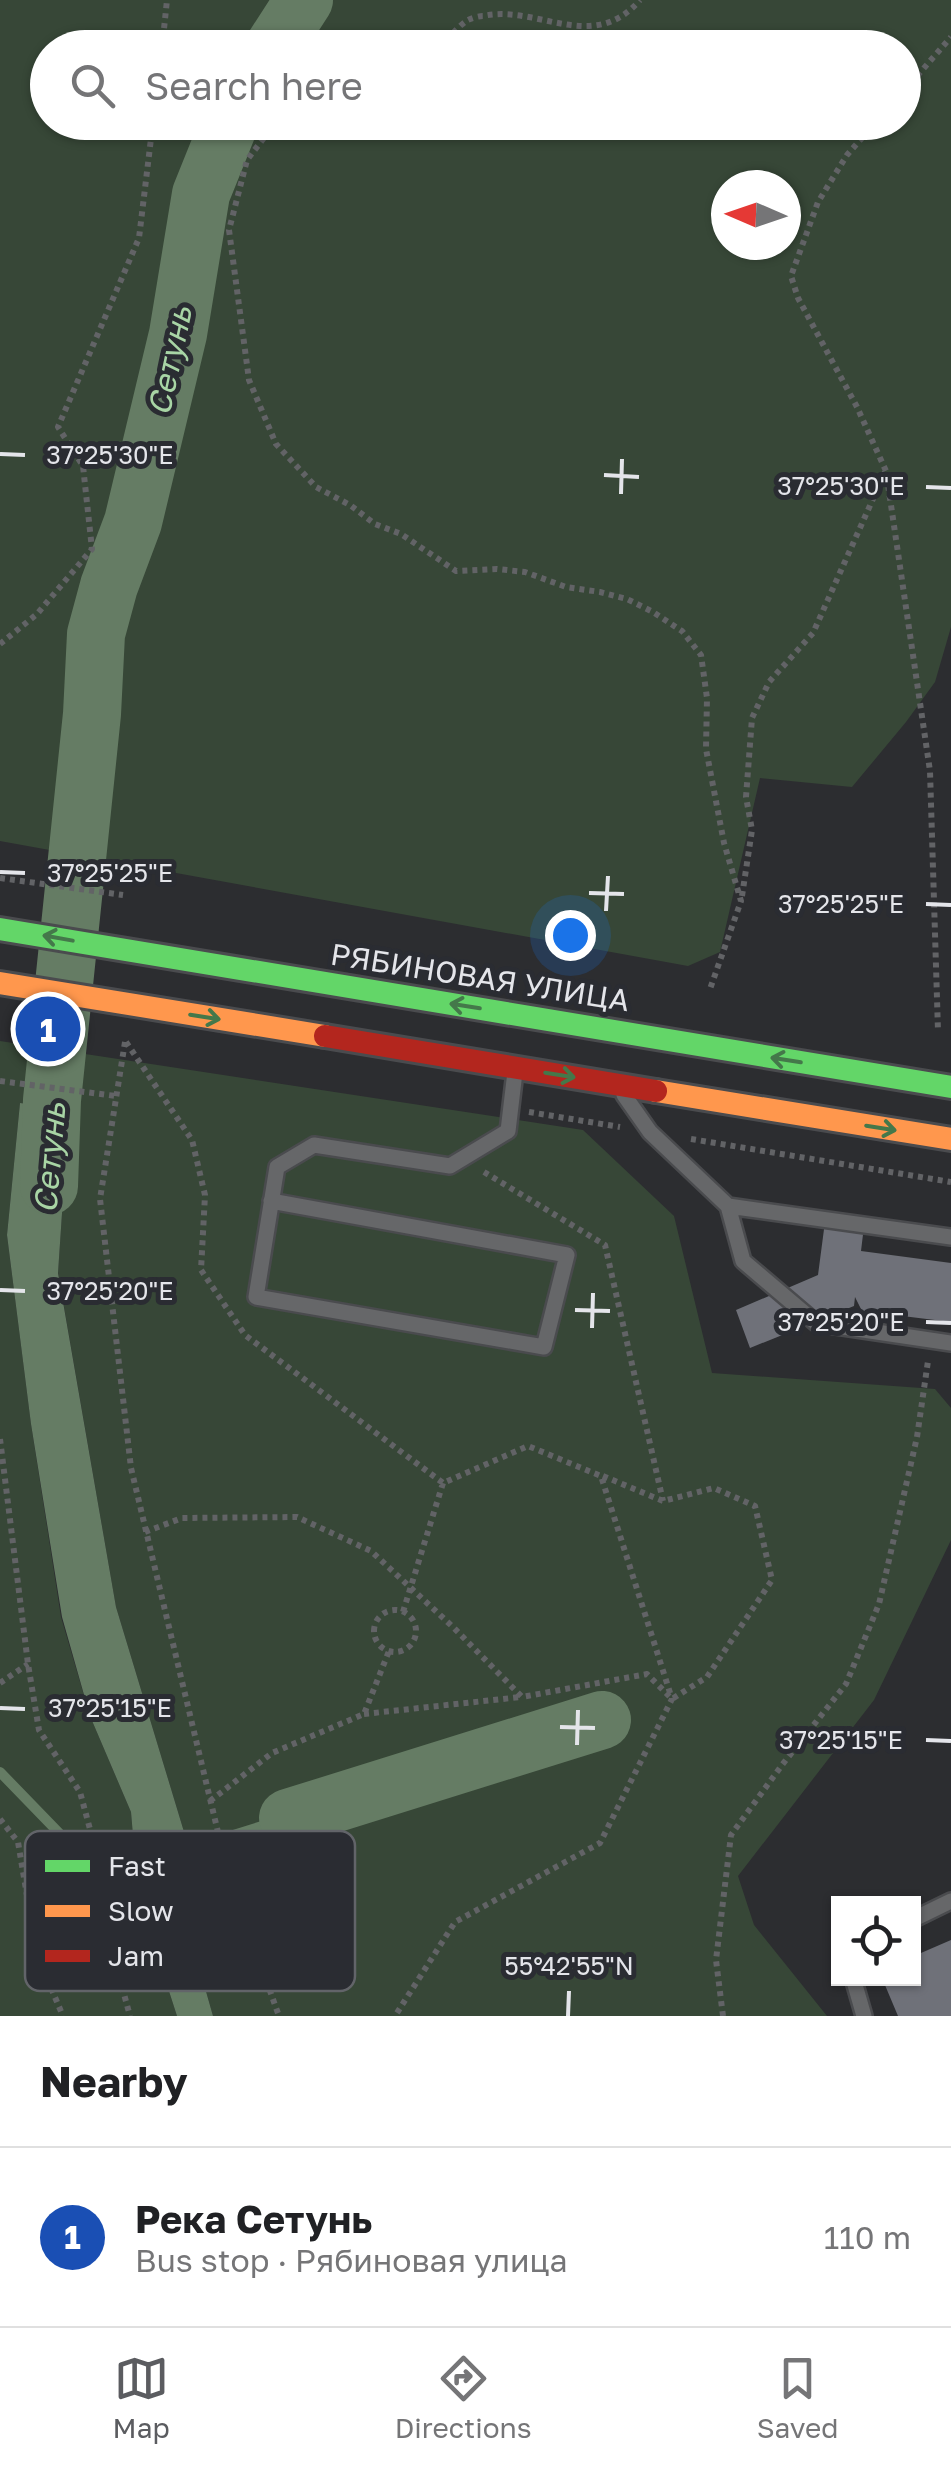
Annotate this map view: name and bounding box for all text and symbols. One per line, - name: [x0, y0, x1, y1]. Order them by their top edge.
- search box: [30, 30, 921, 140]
- icon: search: [65, 58, 120, 113]
- text: Search here: [145, 63, 363, 108]
- north arrow: [711, 170, 801, 260]
- water label: Сетунь: [139, 302, 199, 419]
- text: 37°25'30"E: [46, 439, 174, 470]
- text: 37°25'30"E: [777, 470, 905, 501]
- text: 37°25'25"E: [47, 857, 173, 888]
- text: 37°25'25"E: [778, 888, 904, 919]
- your location: [545, 910, 596, 961]
- one-way arrow: [42, 928, 75, 947]
- street label: РЯБИНОВАЯ УЛИЦА: [328, 936, 632, 1018]
- pin: 1: [15, 992, 80, 1066]
- one-way arrow: [449, 996, 482, 1015]
- one-way arrow: [188, 1008, 221, 1027]
- one-way arrow: [770, 1050, 803, 1068]
- one-way arrow: [543, 1066, 576, 1085]
- water label: Сетунь: [25, 1100, 73, 1215]
- one-way arrow: [864, 1119, 897, 1138]
- text: 37°25'20"E: [46, 1275, 174, 1306]
- text: 37°25'20"E: [777, 1306, 905, 1337]
- text: 37°25'15"E: [48, 1692, 172, 1723]
- text: 37°25'15"E: [779, 1724, 903, 1755]
- legend: [25, 1831, 355, 1991]
- text: Fast: [108, 1849, 166, 1882]
- text: Slow: [108, 1894, 174, 1927]
- map controls: [831, 1896, 921, 1986]
- button: locate: [831, 1896, 921, 1986]
- text: Jam: [108, 1939, 164, 1972]
- text: 55°42'55"N: [504, 1950, 634, 1981]
- text: Nearby: [40, 2056, 188, 2106]
- text: Река Сетунь: [135, 2196, 372, 2241]
- text: 1: [64, 2218, 81, 2256]
- text: 110 m: [824, 2218, 911, 2256]
- text: Bus stop · Рябиновая улица: [135, 2241, 568, 2279]
- tab: Map: [113, 2351, 170, 2444]
- tab: Directions: [395, 2351, 532, 2444]
- tab: Saved: [757, 2351, 838, 2444]

